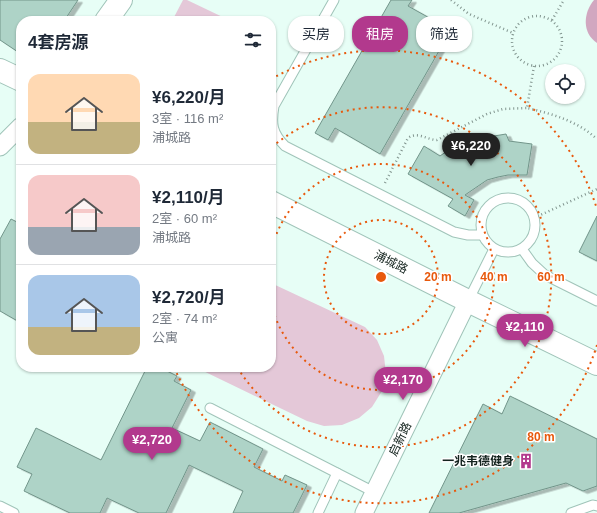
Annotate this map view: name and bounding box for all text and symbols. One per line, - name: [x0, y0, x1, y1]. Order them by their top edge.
- chip: 买房: [288, 16, 344, 52]
- chip: 租房: [352, 16, 408, 52]
- chip: 筛选: [416, 16, 472, 52]
- icon: filters: [242, 29, 264, 51]
- text: 4套房源: [28, 33, 88, 52]
- map controls: [545, 64, 585, 104]
- button: locate: [545, 64, 585, 104]
- text: ¥6,220/月: [152, 88, 226, 107]
- icon: home: [60, 90, 108, 138]
- text: 3室 · 116 m²: [152, 111, 223, 126]
- text: 浦城路: [152, 130, 191, 145]
- pin: ¥6,220: [438, 133, 504, 167]
- text: ¥6,220: [451, 138, 491, 153]
- text: ¥2,110/月: [152, 188, 225, 207]
- icon: home: [60, 191, 108, 239]
- text: 2室 · 60 m²: [152, 211, 217, 226]
- text: 浦城路: [152, 230, 191, 245]
- street label: 浦城路: [372, 248, 410, 276]
- centre of rings: [374, 270, 388, 284]
- text: 20 m: [424, 270, 452, 284]
- text: 40 m: [480, 270, 508, 284]
- text: 60 m: [537, 270, 565, 284]
- text: ¥2,720/月: [152, 288, 226, 307]
- icon: home: [60, 291, 108, 339]
- text: 2室 · 74 m²: [152, 311, 217, 326]
- pin: ¥2,110: [492, 314, 558, 348]
- text: ¥2,110: [505, 319, 545, 334]
- text: 公寓: [152, 330, 178, 345]
- pin: ¥2,170: [370, 367, 436, 401]
- text: ¥2,170: [383, 372, 423, 387]
- street label: 启新路: [386, 420, 414, 458]
- pin: ¥2,720: [119, 427, 185, 461]
- text: 80 m: [527, 430, 555, 444]
- text: ¥2,720: [132, 432, 172, 447]
- building icon: 一兆韦德健身: [517, 452, 535, 470]
- place label: 一兆韦德健身: [442, 454, 514, 468]

